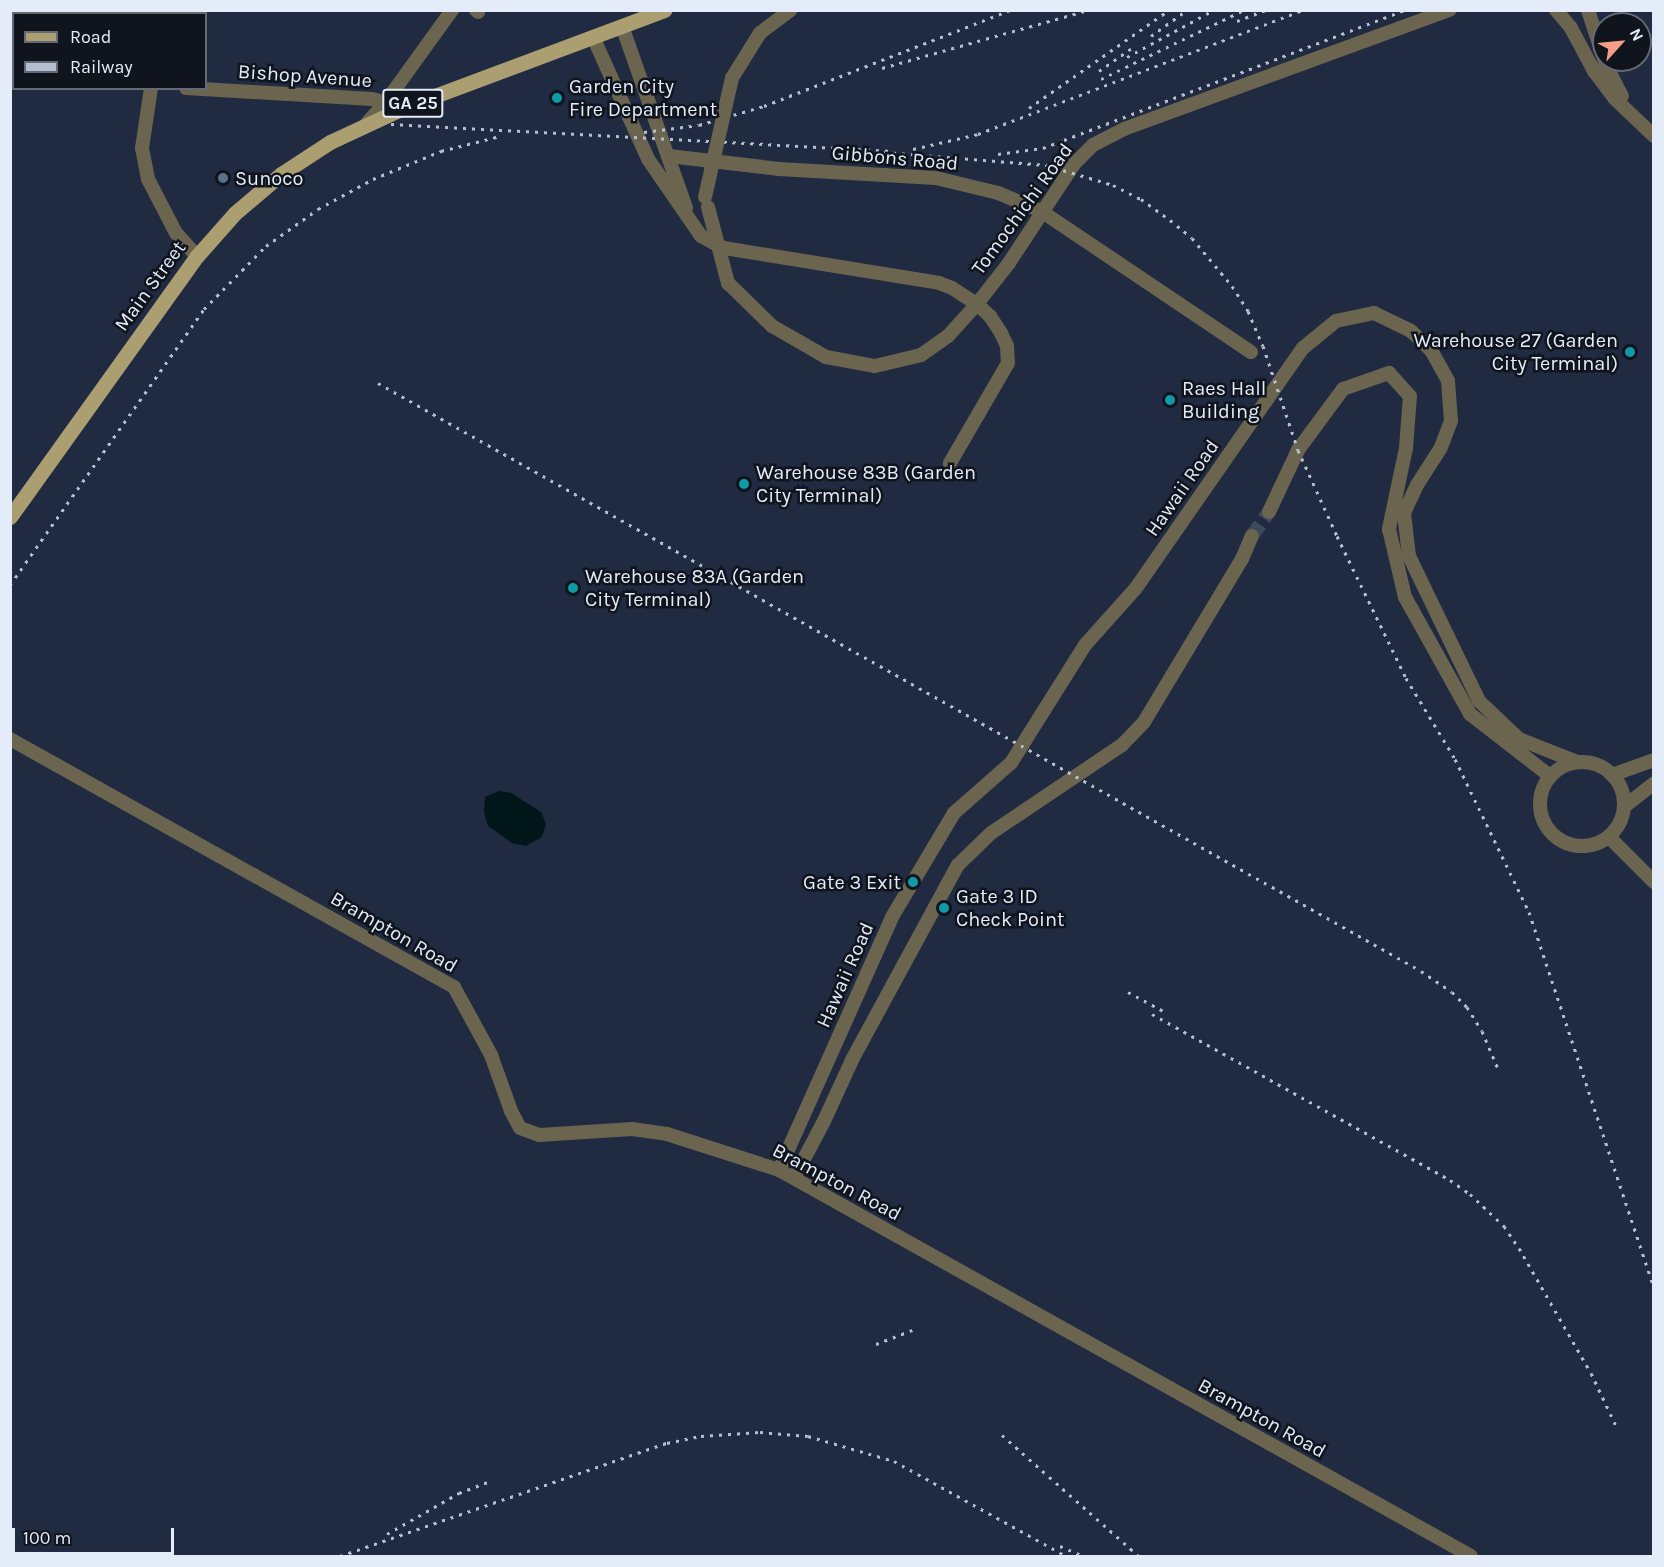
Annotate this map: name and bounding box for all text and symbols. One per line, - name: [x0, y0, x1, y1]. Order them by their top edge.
- legend: [12, 12, 207, 90]
- north arrow: [1592, 12, 1652, 72]
- text: N: [1626, 25, 1648, 44]
- text: Road: [70, 26, 111, 48]
- text: Railway: [70, 56, 133, 78]
- street label: Bishop Avenue: [237, 59, 373, 93]
- place label: Garden City Fire Department: [569, 74, 717, 121]
- road number: GA 25: [382, 88, 444, 118]
- marker: Garden City Fire Department: [550, 91, 564, 105]
- street label: Tomochichi Road: [966, 139, 1078, 279]
- street label: Gibbons Road: [831, 141, 959, 175]
- place label: Sunoco: [235, 166, 303, 190]
- marker: Sunoco: [216, 171, 230, 185]
- street label: Main Street: [109, 236, 191, 336]
- place label: Warehouse 27 (Garden City Terminal): [1413, 328, 1618, 375]
- marker: Warehouse 27 (Garden City Terminal): [1623, 345, 1637, 359]
- place label: Raes Hall Building: [1182, 376, 1266, 423]
- marker: Raes Hall Building: [1163, 393, 1177, 407]
- street label: Hawaii Road: [1140, 435, 1224, 541]
- place label: Warehouse 83B (Garden City Terminal): [756, 460, 976, 507]
- marker: Warehouse 83B (Garden City Terminal): [737, 477, 751, 491]
- place label: Warehouse 83A (Garden City Terminal): [585, 564, 804, 611]
- marker: Warehouse 83A (Garden City Terminal): [566, 581, 580, 595]
- place label: Gate 3 Exit: [803, 870, 901, 894]
- marker: Gate 3 Exit: [906, 875, 920, 889]
- place label: Gate 3 ID Check Point: [956, 885, 1064, 932]
- street label: Brampton Road: [326, 886, 462, 978]
- marker: Gate 3 ID Check Point: [937, 901, 951, 915]
- street label: Hawaii Road: [811, 919, 879, 1031]
- street label: Brampton Road: [769, 1138, 905, 1226]
- street label: Brampton Road: [1194, 1373, 1330, 1463]
- scale bar: [15, 1516, 177, 1554]
- text: 100 m: [23, 1527, 71, 1549]

